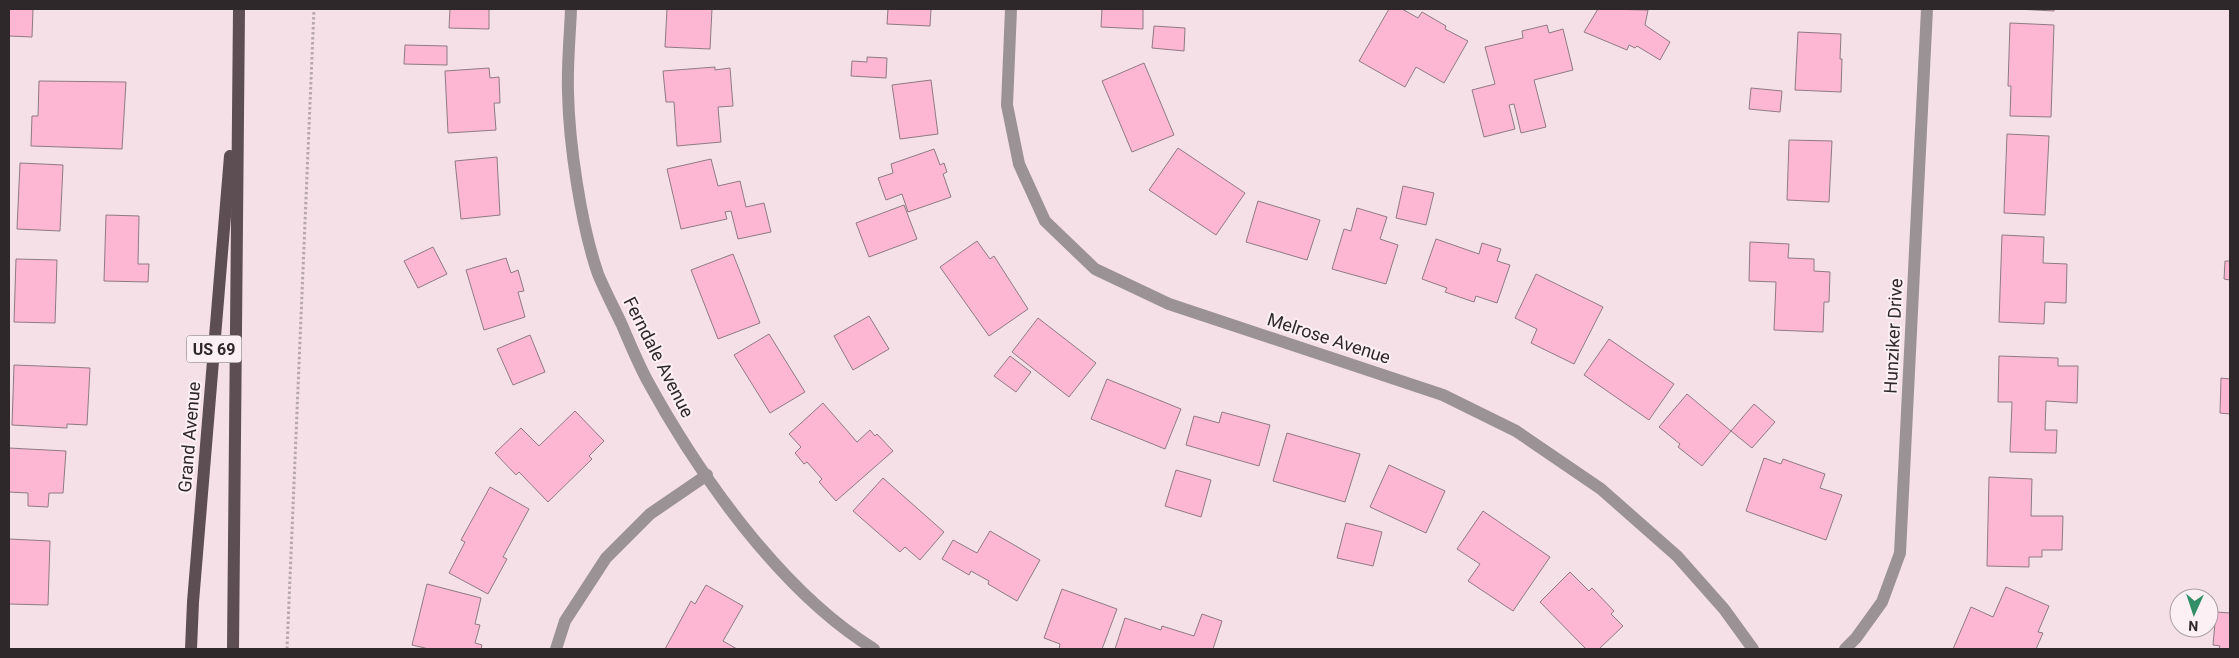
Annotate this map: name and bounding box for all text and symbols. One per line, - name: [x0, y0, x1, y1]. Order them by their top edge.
- street label: Hunziker Drive: [1879, 278, 1907, 394]
- street label: Ferndale Avenue: [620, 293, 698, 421]
- street label: Melrose Avenue: [1265, 308, 1393, 368]
- road number: US 69: [186, 336, 242, 362]
- street label: Grand Avenue: [174, 381, 204, 493]
- north arrow: [2169, 588, 2219, 638]
- text: N: [2188, 618, 2199, 634]

